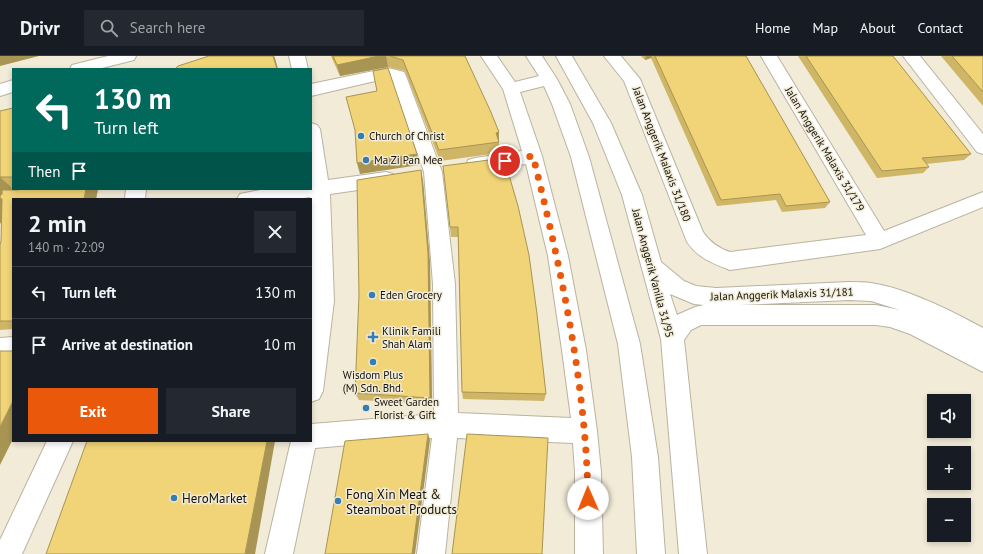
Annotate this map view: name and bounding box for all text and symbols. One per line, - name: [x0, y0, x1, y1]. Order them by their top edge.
- search box: [84, 10, 364, 46]
- text: Drivr: [20, 16, 60, 40]
- icon: search: [98, 17, 120, 39]
- text: Search here: [130, 18, 205, 37]
- text: Home: [755, 19, 790, 37]
- text: Map: [812, 19, 838, 37]
- text: About: [860, 19, 896, 37]
- text: Contact: [918, 19, 963, 37]
- text: 130 m: [94, 80, 171, 117]
- street label: Jalan Anggerik Malaxis 31/179: [782, 83, 868, 214]
- icon: left: [28, 84, 80, 136]
- street label: Jalan Anggerik Malaxis 31/180: [629, 84, 694, 223]
- text: Turn left: [94, 116, 159, 139]
- place label: Church of Christ: [369, 129, 445, 143]
- marker: Church of Christ: [356, 131, 366, 141]
- pin: [488, 144, 522, 178]
- icon: arrive: [494, 150, 516, 172]
- place label: Ma Zi Pan Mee: [374, 153, 443, 167]
- marker: Ma Zi Pan Mee: [361, 155, 371, 165]
- icon: arrive: [68, 160, 90, 182]
- text: Then: [28, 162, 60, 181]
- street label: Jalan Anggerik Vanilla 31/95: [629, 206, 677, 339]
- text: 2 min: [28, 208, 87, 239]
- button: close: [254, 211, 296, 253]
- text: 140 m · 22:09: [28, 239, 105, 256]
- icon: left: [28, 282, 50, 304]
- text: Turn left: [62, 283, 116, 302]
- text: 130 m: [255, 283, 296, 302]
- street label: Jalan Anggerik Malaxis 31/181: [709, 285, 854, 304]
- place label: Eden Grocery: [380, 288, 443, 302]
- marker: Eden Grocery: [367, 290, 377, 300]
- place label: Klinik Famili Shah Alam: [382, 324, 441, 351]
- marker: Klinik Famili Shah Alam: [367, 331, 379, 343]
- icon: arrive: [28, 334, 50, 356]
- text: Arrive at destination: [62, 335, 193, 354]
- text: 10 m: [263, 335, 296, 354]
- marker: Wisdom Plus (M) Sdn. Bhd.: [368, 357, 378, 367]
- place label: Wisdom Plus (M) Sdn. Bhd.: [343, 368, 404, 395]
- button: Exit: [28, 388, 158, 434]
- button: Share: [166, 388, 296, 434]
- map controls: [927, 394, 971, 542]
- button: sound: [927, 394, 971, 438]
- place label: Sweet Garden Florist & Gift: [374, 395, 439, 422]
- marker: Sweet Garden Florist & Gift: [361, 403, 371, 413]
- button: +: [927, 446, 971, 490]
- position arrow: [567, 478, 609, 520]
- place label: Fong Xin Meat & Steamboat Products: [346, 486, 457, 518]
- place label: HeroMarket: [182, 490, 248, 507]
- marker: HeroMarket: [169, 493, 179, 503]
- marker: Fong Xin Meat & Steamboat Products: [333, 496, 343, 506]
- button: −: [927, 498, 971, 542]

